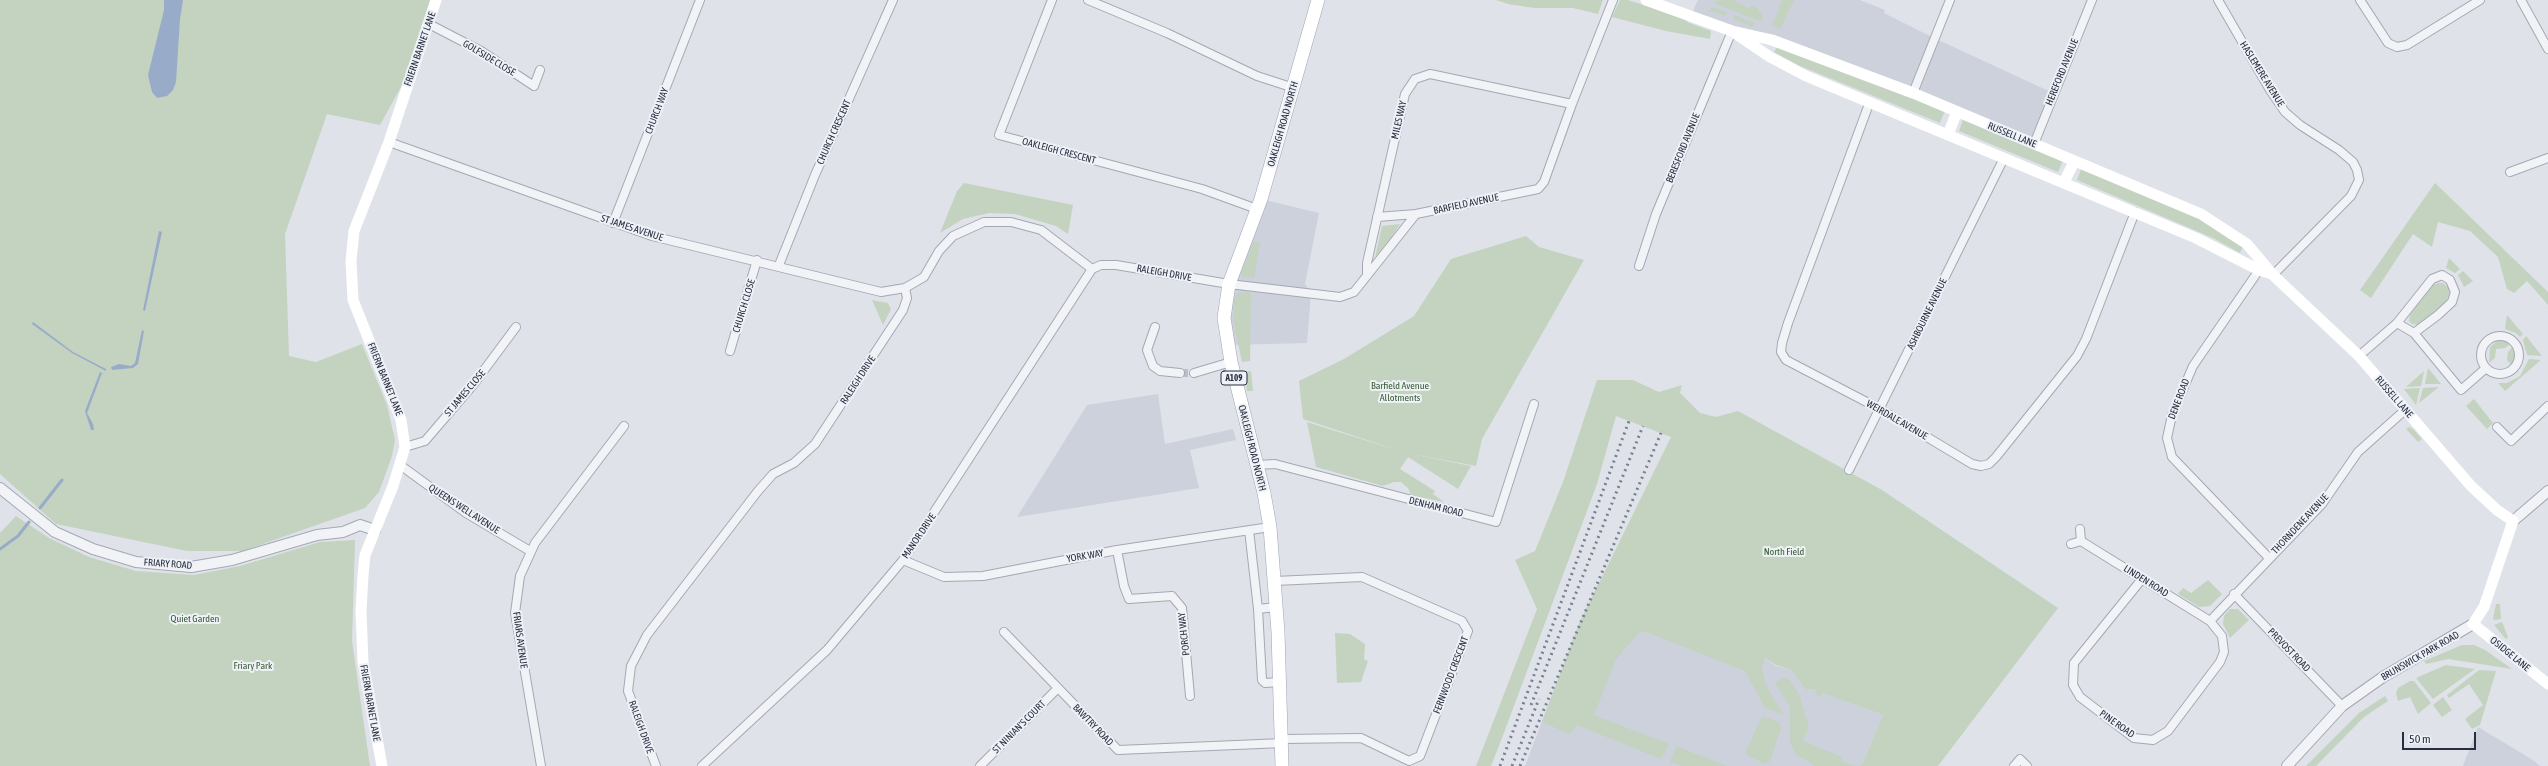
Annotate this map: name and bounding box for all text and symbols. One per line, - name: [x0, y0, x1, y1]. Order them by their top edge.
- street label: FRIERN BARNET LANE: [402, 10, 438, 88]
- street label: HEREFORD AVENUE: [2043, 37, 2081, 107]
- street label: GOLFSIDE CLOSE: [460, 38, 518, 78]
- street label: HASLEMERE AVENUE: [2237, 39, 2287, 109]
- street label: OAKLEIGH ROAD NORTH: [1265, 80, 1301, 168]
- street label: CHURCH WAY: [643, 86, 671, 136]
- street label: CHURCH CRESCENT: [814, 98, 854, 166]
- street label: MILES WAY: [1389, 100, 1409, 140]
- street label: BERESFORD AVENUE: [1664, 111, 1702, 185]
- street label: RUSSELL LANE: [1986, 120, 2038, 150]
- street label: OAKLEIGH CRESCENT: [1021, 135, 1097, 167]
- street label: BARFIELD AVENUE: [1432, 191, 1500, 217]
- street label: ST JAMES AVENUE: [599, 212, 665, 244]
- street label: RALEIGH DRIVE: [1136, 262, 1192, 284]
- street label: ASHBOURNE AVENUE: [1905, 276, 1949, 352]
- street label: CHURCH CLOSE: [730, 278, 758, 334]
- street label: FRIERN BARNET LANE: [365, 341, 405, 417]
- street label: RALEIGH DRIVE: [838, 354, 878, 406]
- street label: ST JAMES CLOSE: [442, 367, 488, 419]
- road number: A109: [1221, 371, 1247, 385]
- street label: RUSSELL LANE: [2373, 374, 2415, 420]
- street label: DENE ROAD: [2166, 377, 2192, 421]
- park label: Barfield Avenue Allotments: [1371, 380, 1429, 404]
- street label: WEIRDALE AVENUE: [1864, 398, 1930, 442]
- street label: OAKLEIGH ROAD NORTH: [1235, 404, 1269, 492]
- street label: QUEENS WELL AVENUE: [426, 482, 502, 536]
- street label: THORNDENE AVENUE: [2269, 491, 2331, 557]
- street label: DENHAM ROAD: [1407, 494, 1465, 520]
- street label: MANOR DRIVE: [899, 511, 939, 561]
- park label: North Field: [1764, 546, 1804, 558]
- street label: YORK WAY: [1066, 547, 1104, 565]
- street label: FRIARY ROAD: [143, 556, 193, 572]
- street label: LINDEN ROAD: [2121, 562, 2171, 600]
- street label: FRIARS AVENUE: [510, 611, 530, 669]
- street label: PORCH WAY: [1176, 612, 1192, 656]
- park label: Quiet Garden: [171, 613, 219, 625]
- street label: PREVOST ROAD: [2265, 626, 2313, 674]
- street label: BRUNSWICK PARK ROAD: [2379, 629, 2461, 683]
- street label: OSIDGE LANE: [2488, 634, 2532, 674]
- street label: FERNWOOD CRESCENT: [1431, 635, 1471, 715]
- park label: Friary Park: [234, 660, 272, 672]
- street label: FRIERN BARNET LANE: [357, 664, 383, 742]
- street label: ST NINIAN'S COURT: [990, 698, 1048, 756]
- street label: RALEIGH DRIVE: [626, 699, 656, 755]
- street label: BAWTRY ROAD: [1070, 702, 1116, 748]
- street label: PINE ROAD: [2097, 708, 2137, 740]
- scale bar: [2404, 724, 2478, 750]
- text: 50 m: [2409, 732, 2431, 746]

